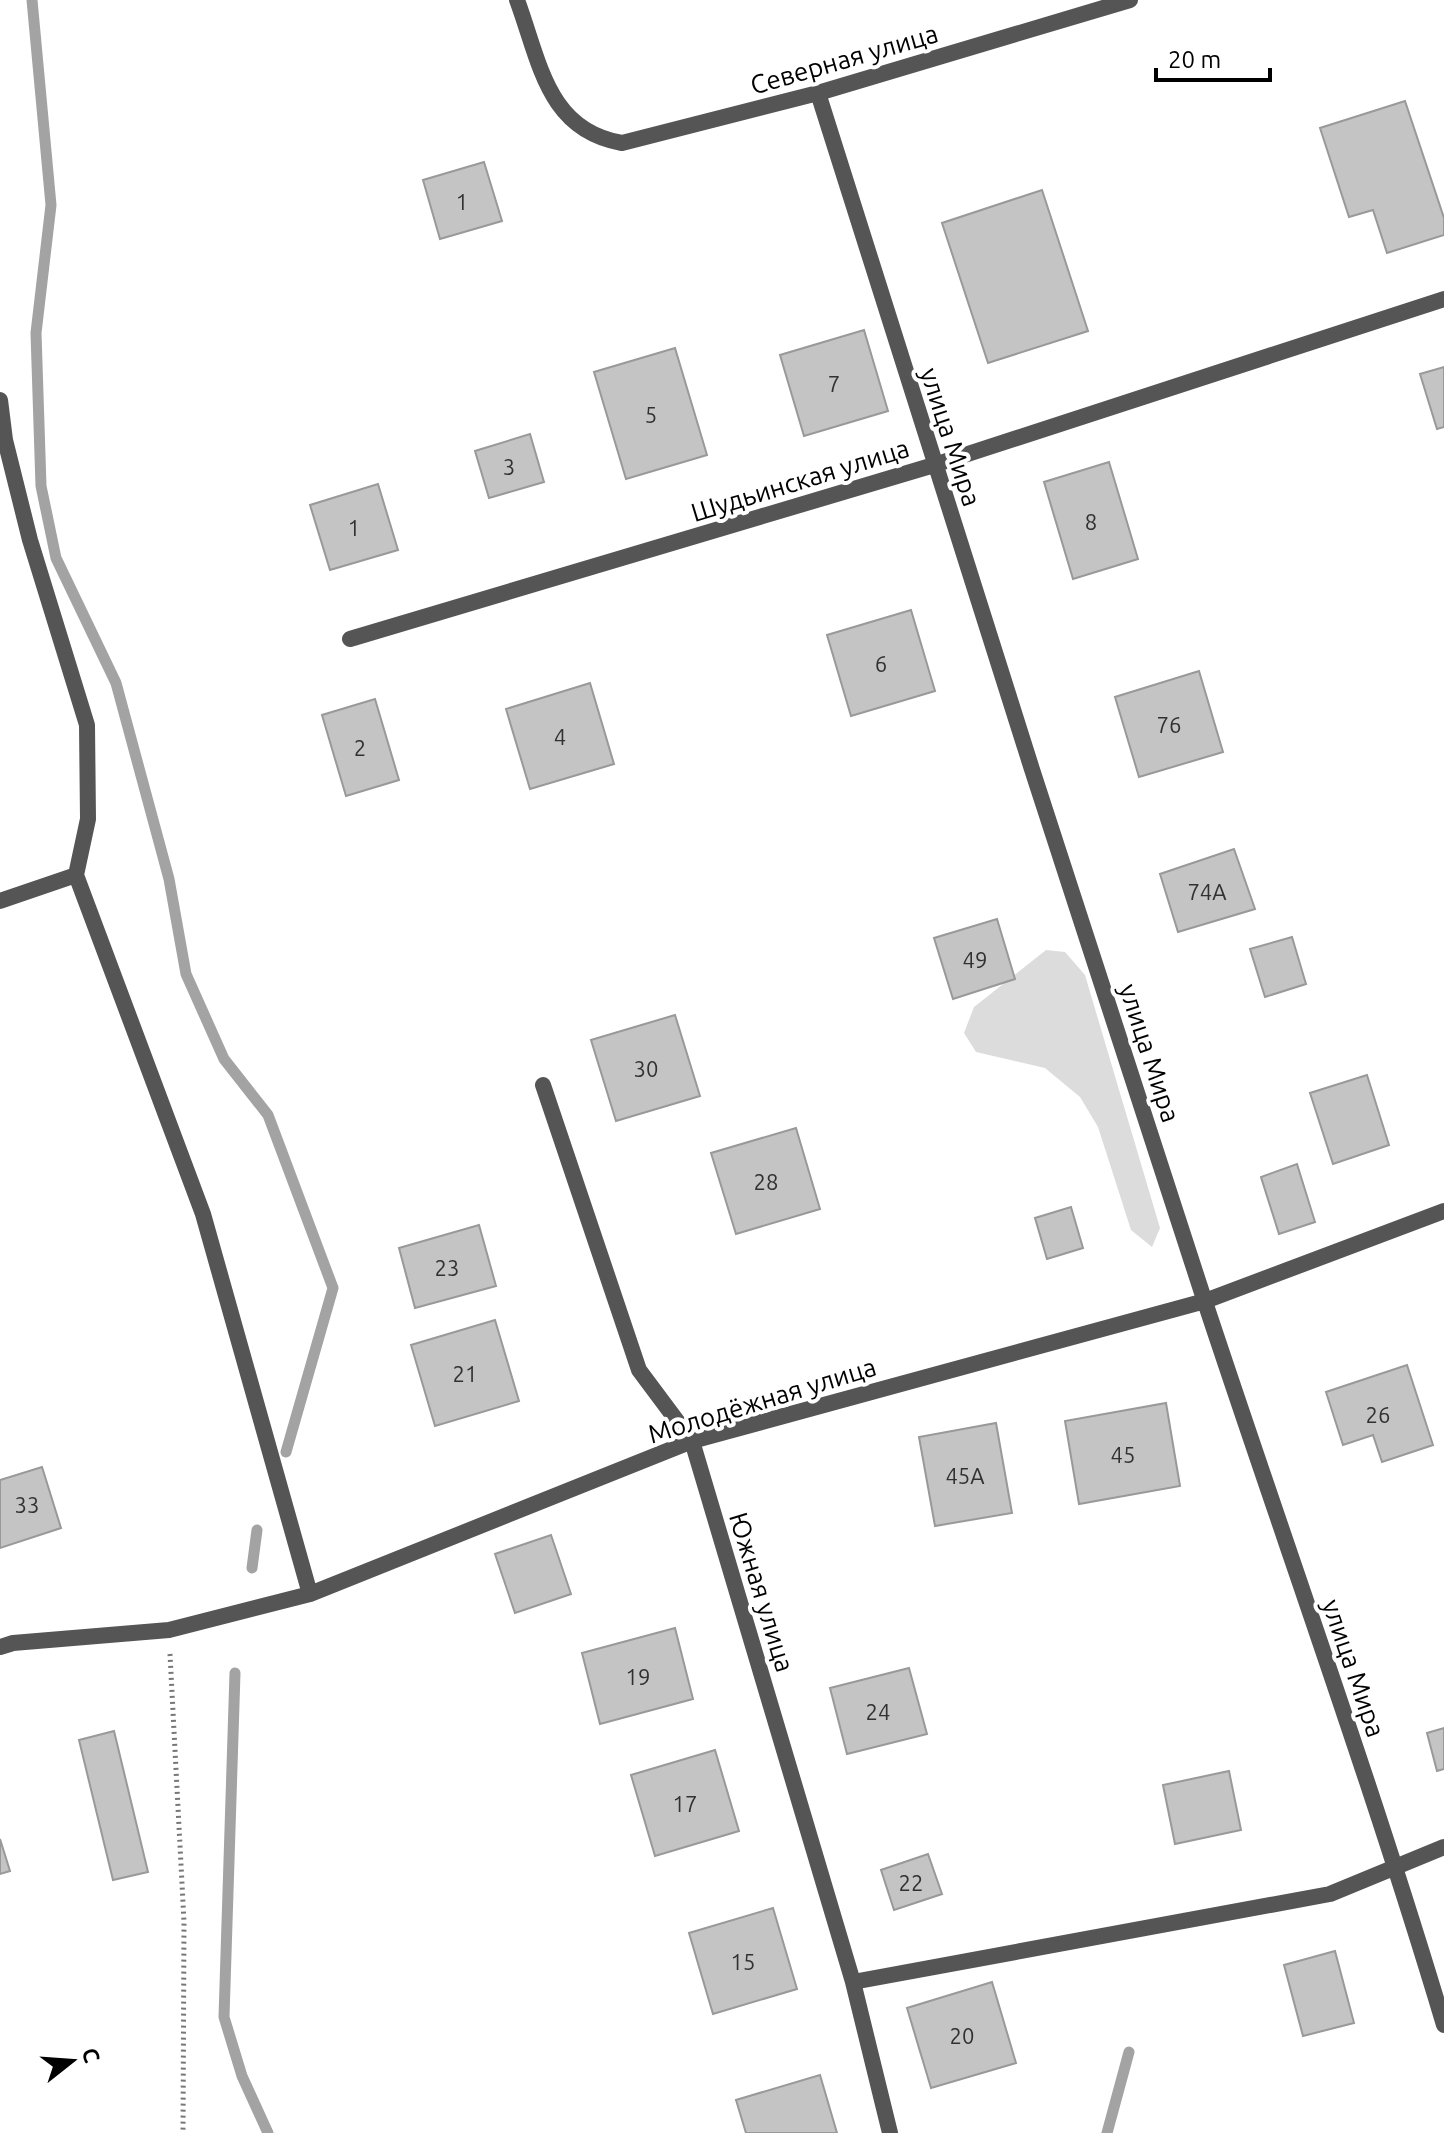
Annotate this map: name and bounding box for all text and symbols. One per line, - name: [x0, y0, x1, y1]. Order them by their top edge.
- street label: Северная улица: [747, 18, 941, 100]
- scale bar: [1156, 32, 1270, 82]
- text: 20 m: [1168, 46, 1221, 73]
- house number: 1: [456, 189, 468, 214]
- street label: улица Мира: [915, 364, 987, 510]
- house number: 7: [828, 371, 840, 396]
- house number: 5: [645, 402, 657, 427]
- street label: Шудьинская улица: [687, 433, 913, 527]
- house number: 3: [503, 454, 515, 479]
- house number: 8: [1085, 509, 1097, 534]
- house number: 1: [348, 515, 360, 540]
- house number: 6: [875, 651, 887, 676]
- house number: 76: [1157, 712, 1181, 737]
- house number: 4: [554, 724, 566, 749]
- house number: 2: [354, 735, 366, 760]
- house number: 74А: [1187, 879, 1227, 904]
- house number: 49: [963, 947, 987, 972]
- street label: улица Мира: [1114, 980, 1186, 1126]
- house number: 30: [634, 1056, 658, 1081]
- house number: 28: [754, 1169, 778, 1194]
- house number: 23: [435, 1255, 459, 1280]
- street label: Молодёжная улица: [645, 1352, 879, 1448]
- house number: 21: [453, 1361, 477, 1386]
- house number: 26: [1366, 1402, 1390, 1427]
- house number: 45: [1111, 1442, 1135, 1467]
- house number: 45А: [945, 1463, 985, 1488]
- house number: 33: [15, 1492, 39, 1517]
- street label: Южная улица: [724, 1509, 800, 1675]
- street label: улица Мира: [1317, 1595, 1391, 1741]
- house number: 19: [626, 1664, 650, 1689]
- house number: 24: [866, 1699, 890, 1724]
- house number: 17: [673, 1791, 697, 1816]
- house number: 22: [899, 1870, 923, 1895]
- house number: 15: [731, 1949, 755, 1974]
- north arrow: [32, 2021, 112, 2101]
- house number: 20: [950, 2023, 974, 2048]
- text: С: [78, 2045, 106, 2065]

